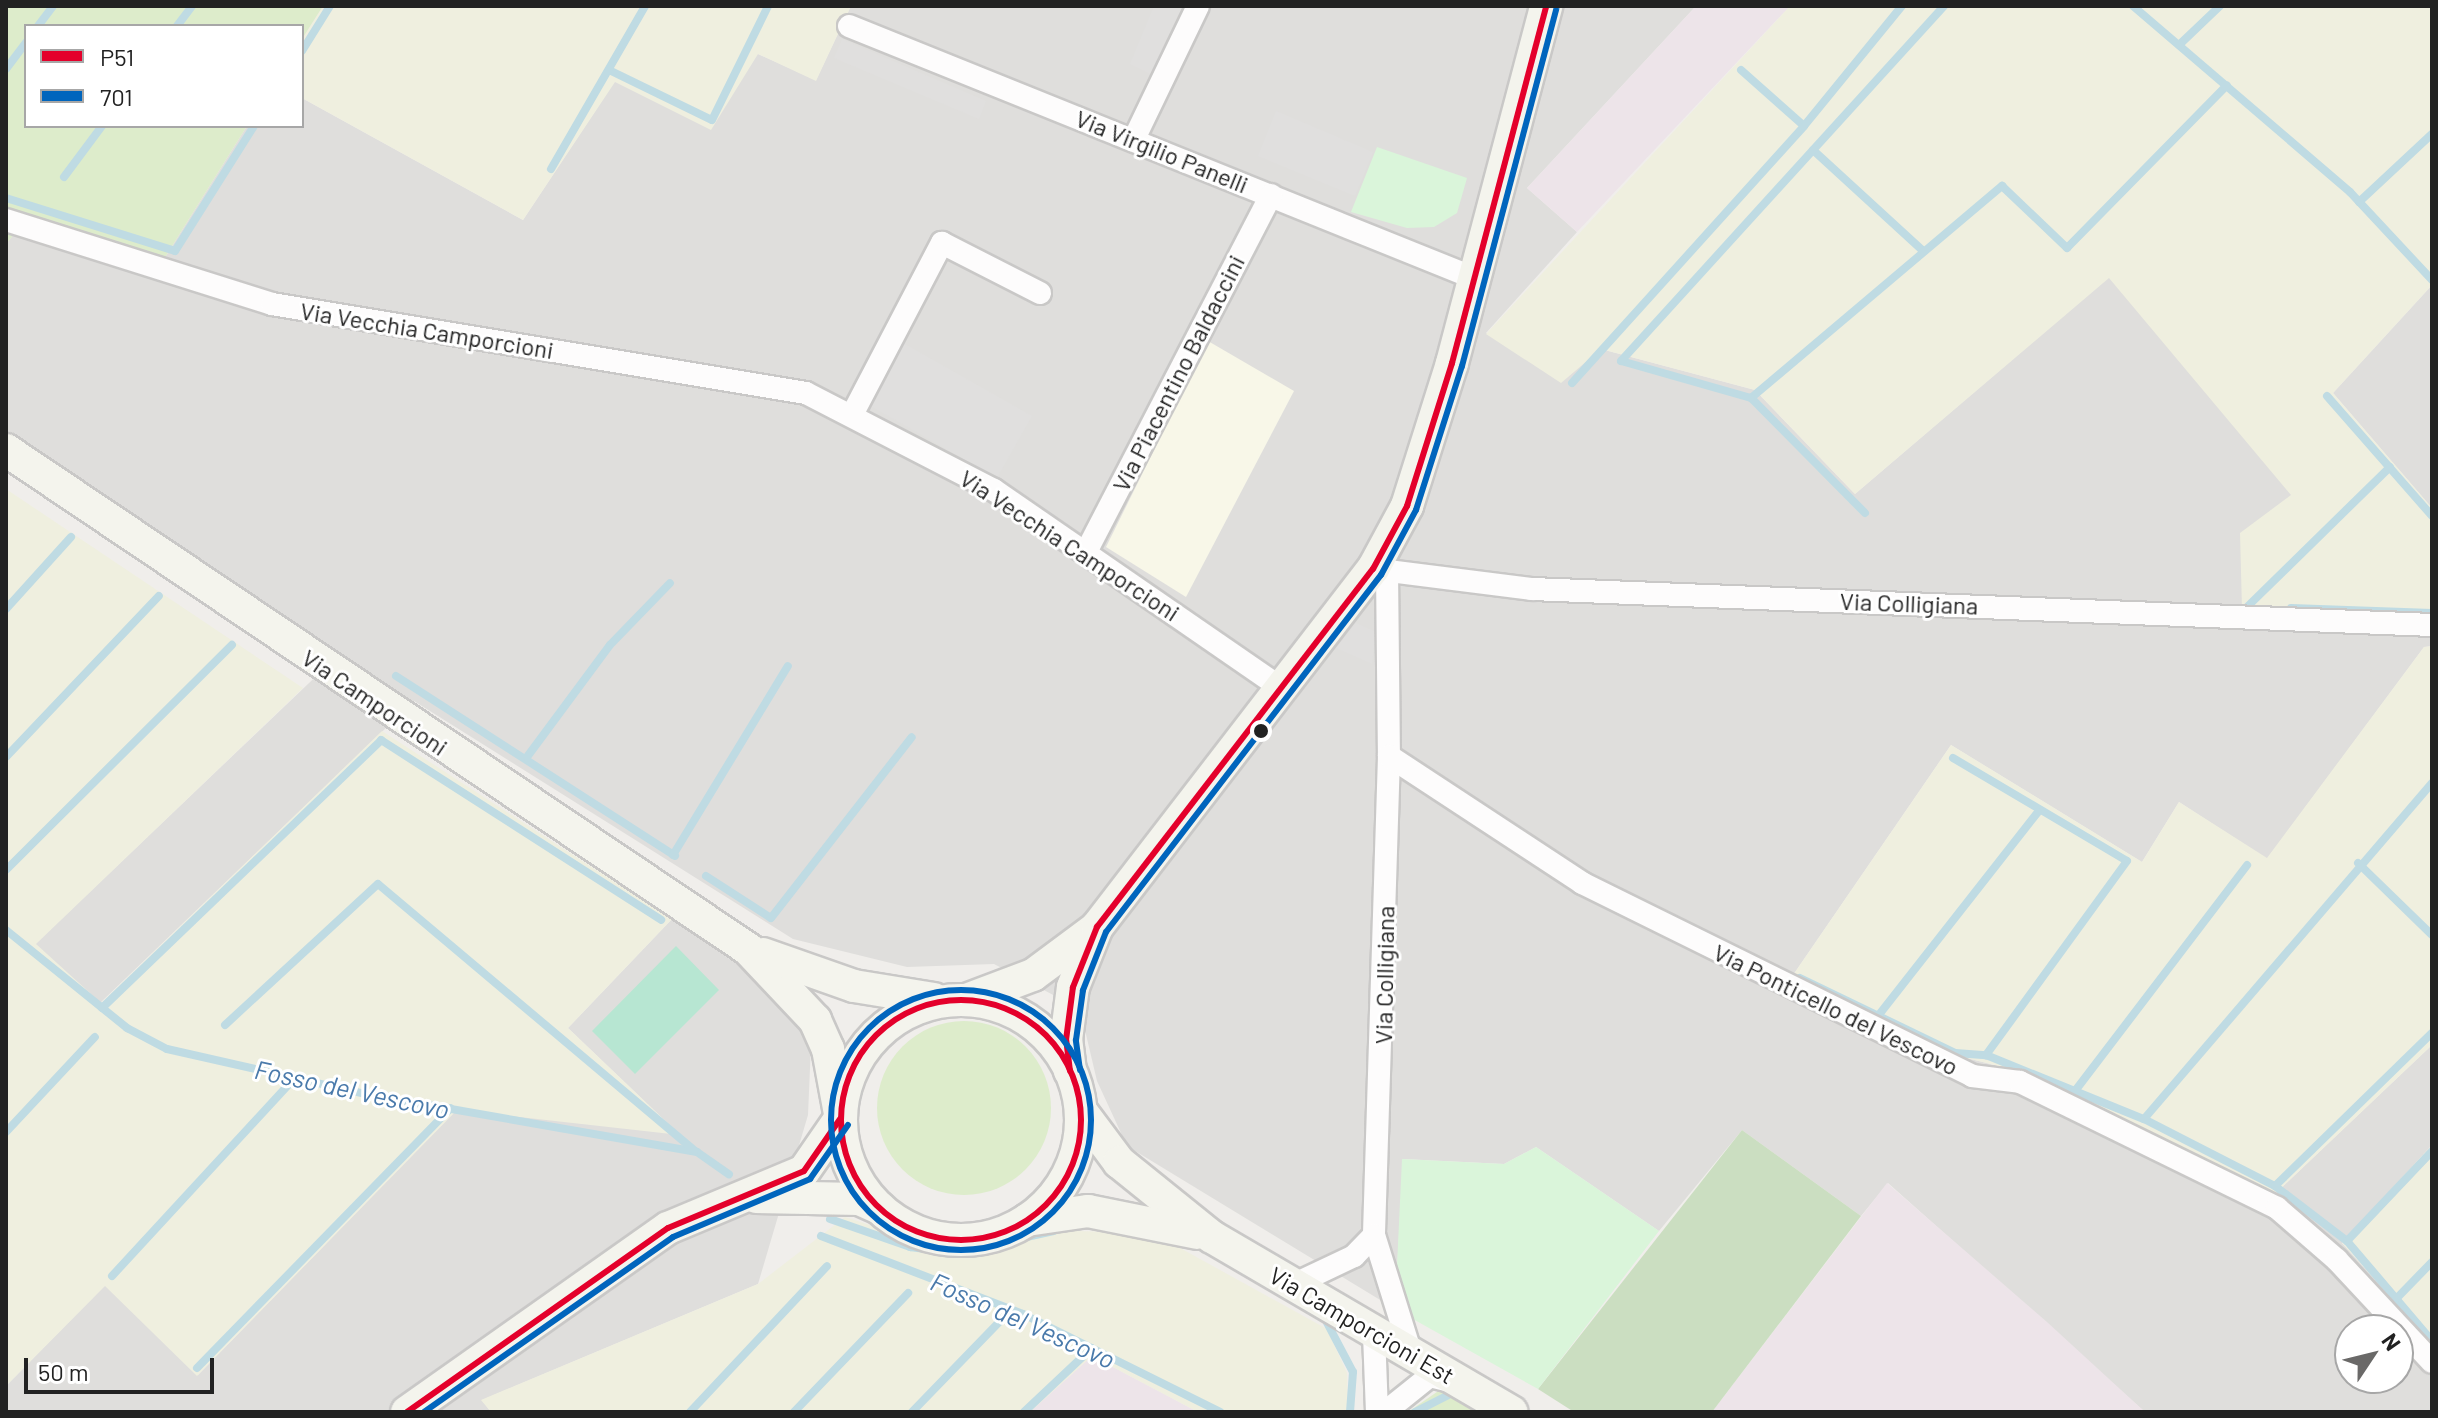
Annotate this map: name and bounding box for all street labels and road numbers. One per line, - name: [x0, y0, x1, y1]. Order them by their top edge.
- street label: Via Virgilio Panelli: [1071, 103, 1253, 199]
- street label: Via Piacentino Baldaccini: [1106, 250, 1250, 496]
- street label: Via Vecchia Camporcioni: [298, 296, 556, 364]
- street label: Via Vecchia Camporcioni: [955, 463, 1185, 627]
- street label: Via Colligiana: [1839, 586, 1979, 620]
- street label: Via Camporcioni: [297, 643, 453, 761]
- street label: Via Colligiana: [1368, 905, 1400, 1045]
- street label: Via Ponticello del Vescovo: [1709, 937, 1963, 1081]
- street label: Via Camporcioni Est: [1264, 1260, 1460, 1390]

